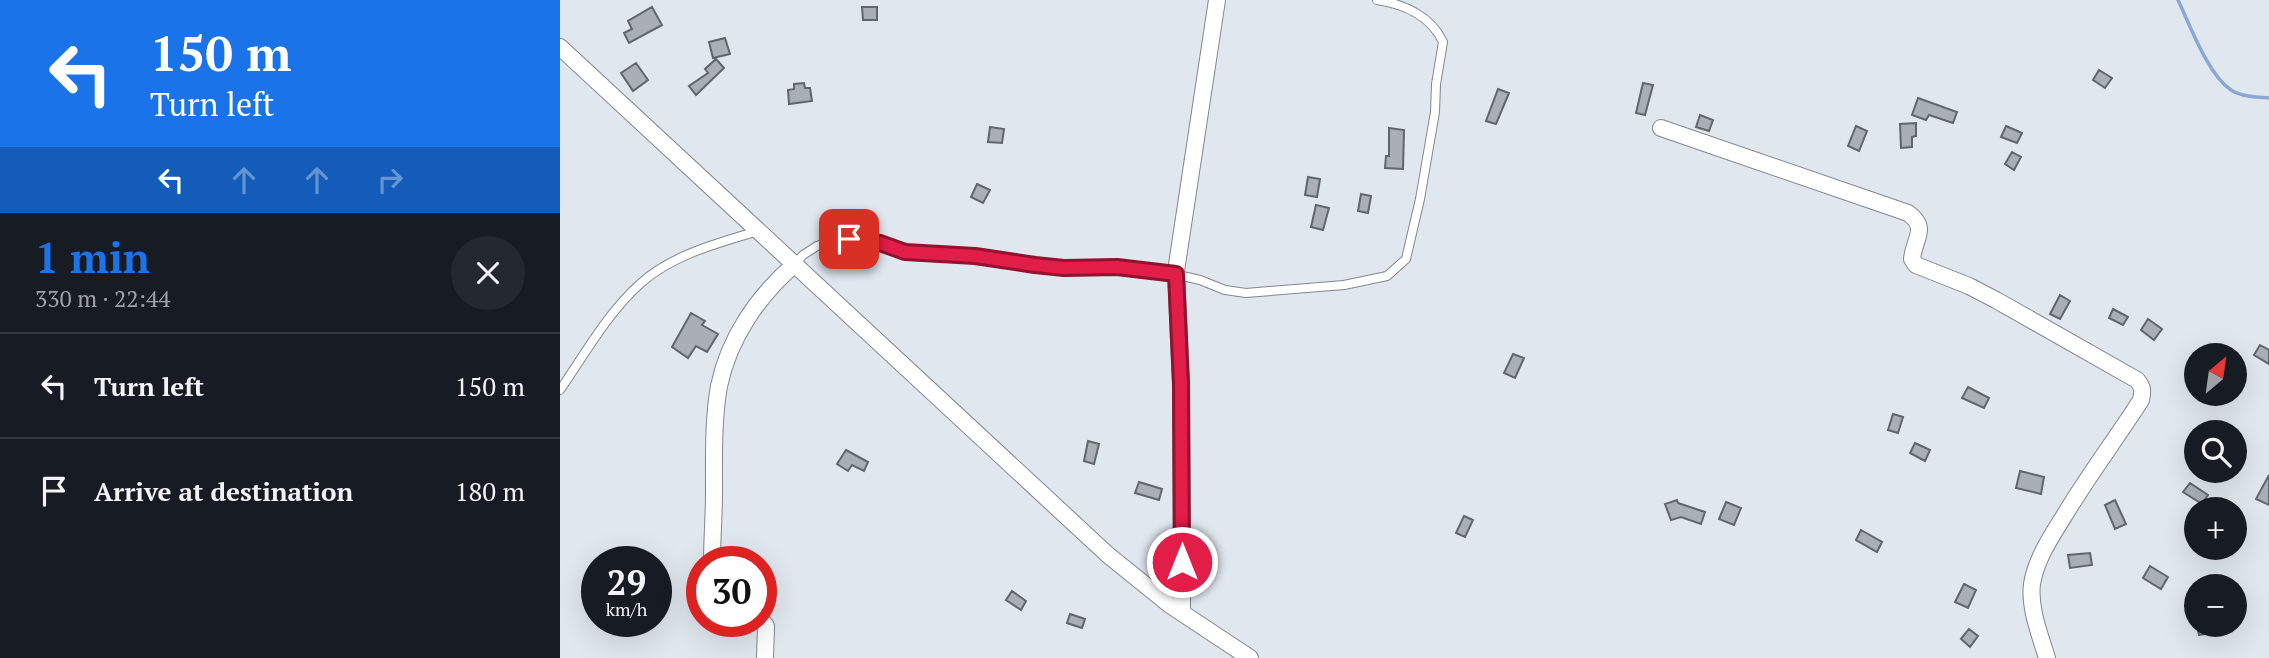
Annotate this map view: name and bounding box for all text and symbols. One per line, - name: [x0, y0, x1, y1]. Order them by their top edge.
- text: 150 m: [150, 20, 292, 85]
- icon: left: [35, 28, 126, 119]
- text: Turn left: [150, 83, 274, 125]
- icon: left: [152, 161, 190, 199]
- icon: ahead: [225, 161, 263, 199]
- icon: ahead: [298, 161, 336, 199]
- icon: right: [371, 161, 409, 199]
- pin: [819, 209, 879, 269]
- icon: arrive: [830, 220, 868, 258]
- text: 1 min: [35, 229, 150, 285]
- button: close: [451, 236, 525, 310]
- text: 330 m · 22:44: [35, 283, 170, 314]
- north arrow: [2184, 343, 2247, 406]
- map controls: [2184, 343, 2247, 637]
- icon: left: [35, 367, 73, 405]
- text: Turn left: [94, 369, 204, 403]
- text: 150 m: [455, 369, 525, 403]
- button: search: [2184, 420, 2247, 483]
- icon: arrive: [35, 472, 73, 510]
- text: Arrive at destination: [94, 474, 353, 508]
- text: 180 m: [455, 474, 525, 508]
- button: +: [2184, 497, 2247, 560]
- position arrow: [1145, 525, 1219, 599]
- speed limit sign: 30: [686, 546, 777, 637]
- text: 29: [607, 559, 646, 605]
- button: −: [2184, 574, 2247, 637]
- text: km/h: [606, 597, 647, 621]

